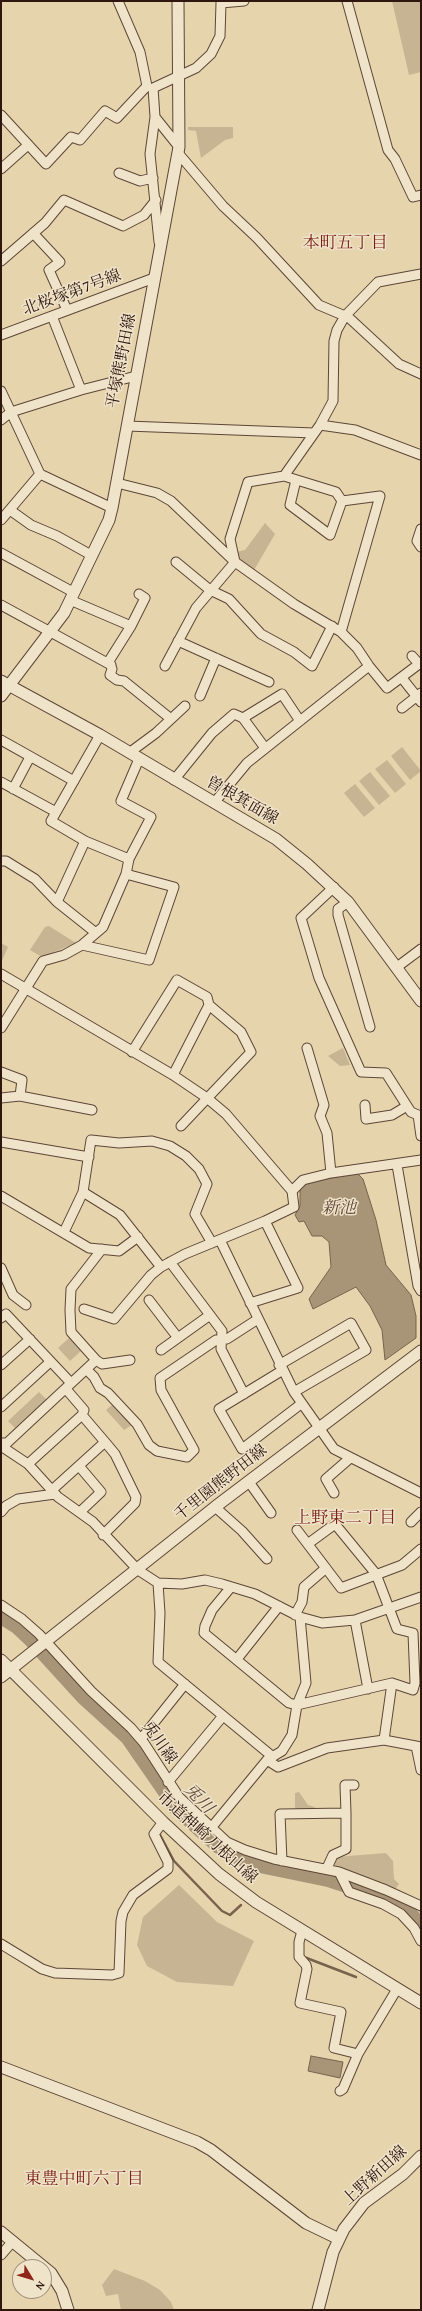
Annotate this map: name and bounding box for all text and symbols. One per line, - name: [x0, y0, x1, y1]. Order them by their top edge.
- district label: 本町五丁目: [303, 234, 387, 254]
- street label: 北桜塚第7号線: [20, 266, 124, 320]
- street label: 平塚熊野田線: [103, 312, 141, 410]
- street label: 曽根箕面線: [203, 773, 281, 829]
- water label: 新池: [322, 1199, 356, 1219]
- street label: 千里園熊野田線: [171, 1441, 271, 1525]
- district label: 上野東二丁目: [294, 1509, 396, 1529]
- street label: 兎川線: [137, 1718, 181, 1768]
- water label: 兎川: [179, 1780, 217, 1818]
- street label: 市道神崎刀根山線: [153, 1788, 261, 1888]
- street label: 上野新田線: [339, 2142, 411, 2210]
- district label: 東豊中町六丁目: [25, 2170, 143, 2190]
- north arrow: [12, 2259, 52, 2299]
- text: N: [32, 2278, 49, 2294]

